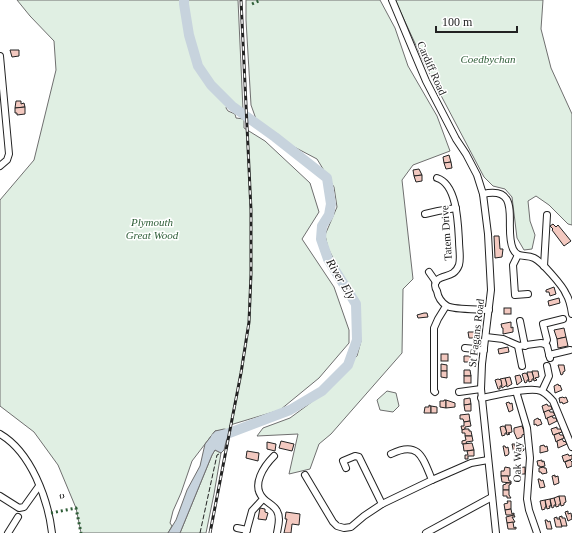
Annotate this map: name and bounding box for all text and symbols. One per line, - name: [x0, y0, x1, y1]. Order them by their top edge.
- scale bar: [436, 8, 517, 34]
- text: 100 m: [442, 15, 473, 29]
- street label: Cardiff Road: [415, 39, 449, 97]
- park label: Coedbychan: [461, 53, 516, 65]
- street label: Tatem Drive: [438, 205, 454, 261]
- park label: Plymouth Great Wood: [126, 216, 179, 241]
- water label: River Ely: [323, 255, 359, 302]
- street label: St Fagans Road: [466, 298, 486, 368]
- street label: Oak Way: [511, 441, 523, 482]

